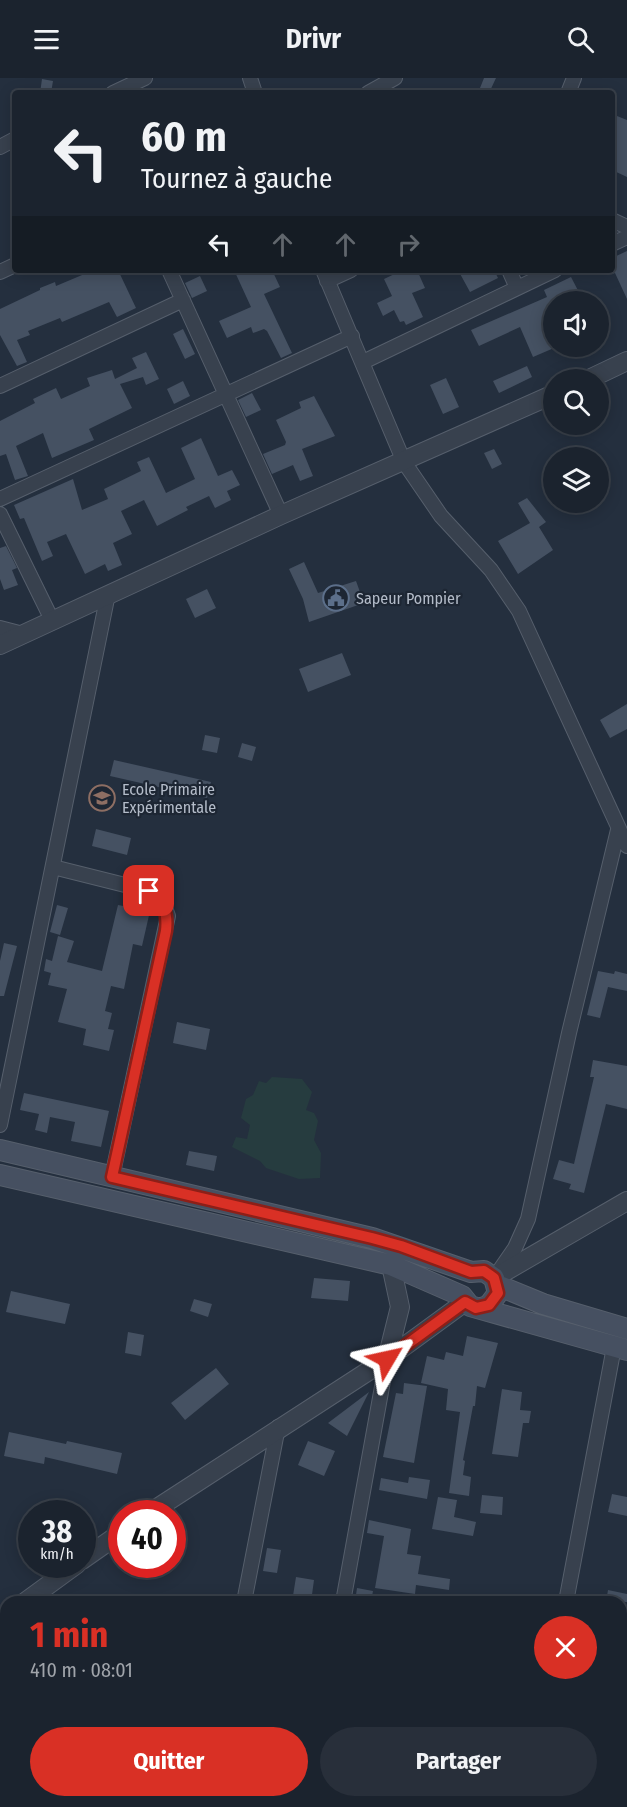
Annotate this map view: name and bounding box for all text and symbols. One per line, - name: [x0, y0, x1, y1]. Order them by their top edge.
- icon: menu: [30, 23, 63, 56]
- text: Drivr: [286, 23, 341, 55]
- icon: search: [564, 23, 597, 56]
- text: 60 m: [141, 112, 227, 162]
- icon: left: [42, 114, 120, 192]
- text: Tournez à gauche: [141, 163, 332, 195]
- icon: left: [203, 228, 236, 261]
- icon: ahead: [266, 228, 299, 261]
- icon: ahead: [329, 228, 362, 261]
- icon: right: [392, 228, 425, 261]
- map controls: [543, 291, 609, 513]
- button: sound: [543, 291, 609, 357]
- button: search: [543, 369, 609, 435]
- button: layers: [543, 447, 609, 513]
- public building icon: Sapeur Pompier: [321, 583, 351, 613]
- place label: Sapeur Pompier: [356, 589, 461, 608]
- place label: Ecole Primaire Expérimentale: [122, 780, 216, 817]
- school or university icon: Ecole Primaire Expérimentale: [87, 783, 117, 813]
- pin: [123, 865, 174, 916]
- icon: arrive: [132, 874, 165, 907]
- position arrow: [355, 1327, 419, 1391]
- speed limit sign: 40: [108, 1500, 186, 1578]
- text: 38: [42, 1514, 72, 1550]
- text: km/h: [40, 1545, 74, 1563]
- text: 1 min: [30, 1613, 108, 1657]
- button: close: [534, 1616, 597, 1679]
- text: 410 m · 08:01: [30, 1658, 133, 1682]
- button: Quitter: [30, 1727, 308, 1796]
- button: Partager: [320, 1727, 597, 1796]

